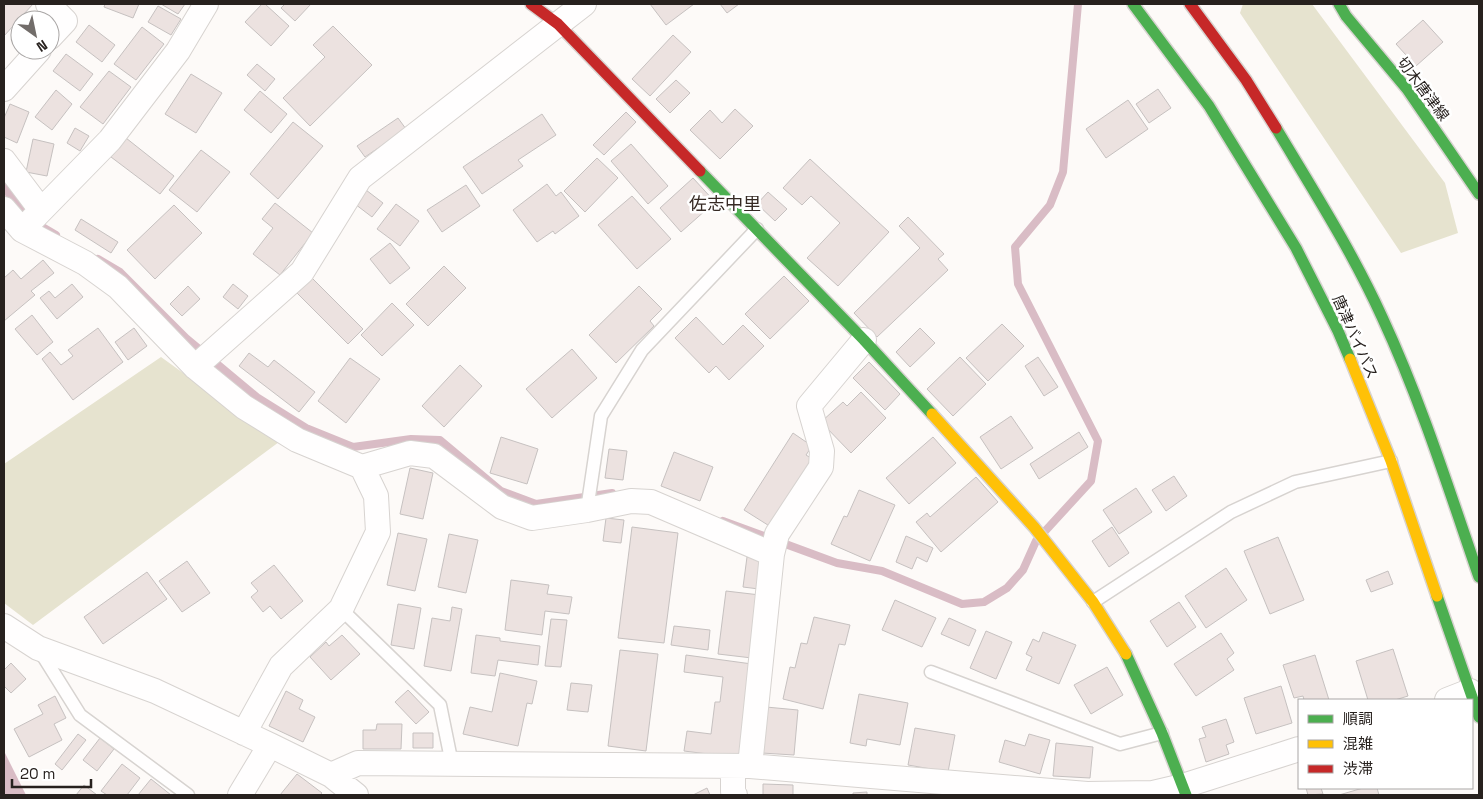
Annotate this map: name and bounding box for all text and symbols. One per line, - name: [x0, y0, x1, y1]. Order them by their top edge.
- north arrow: [10, 10, 60, 60]
- text: N: [33, 36, 51, 56]
- street label: 切木唐津線: [1393, 53, 1454, 124]
- district label: 佐志中里: [689, 192, 761, 215]
- street label: 唐津バイパス: [1329, 292, 1382, 382]
- legend: [1298, 699, 1473, 789]
- text: 順調: [1343, 709, 1373, 728]
- text: 混雑: [1343, 734, 1373, 753]
- scale bar: [12, 756, 91, 788]
- text: 渋滞: [1343, 759, 1373, 778]
- text: 20 m: [20, 764, 55, 783]

